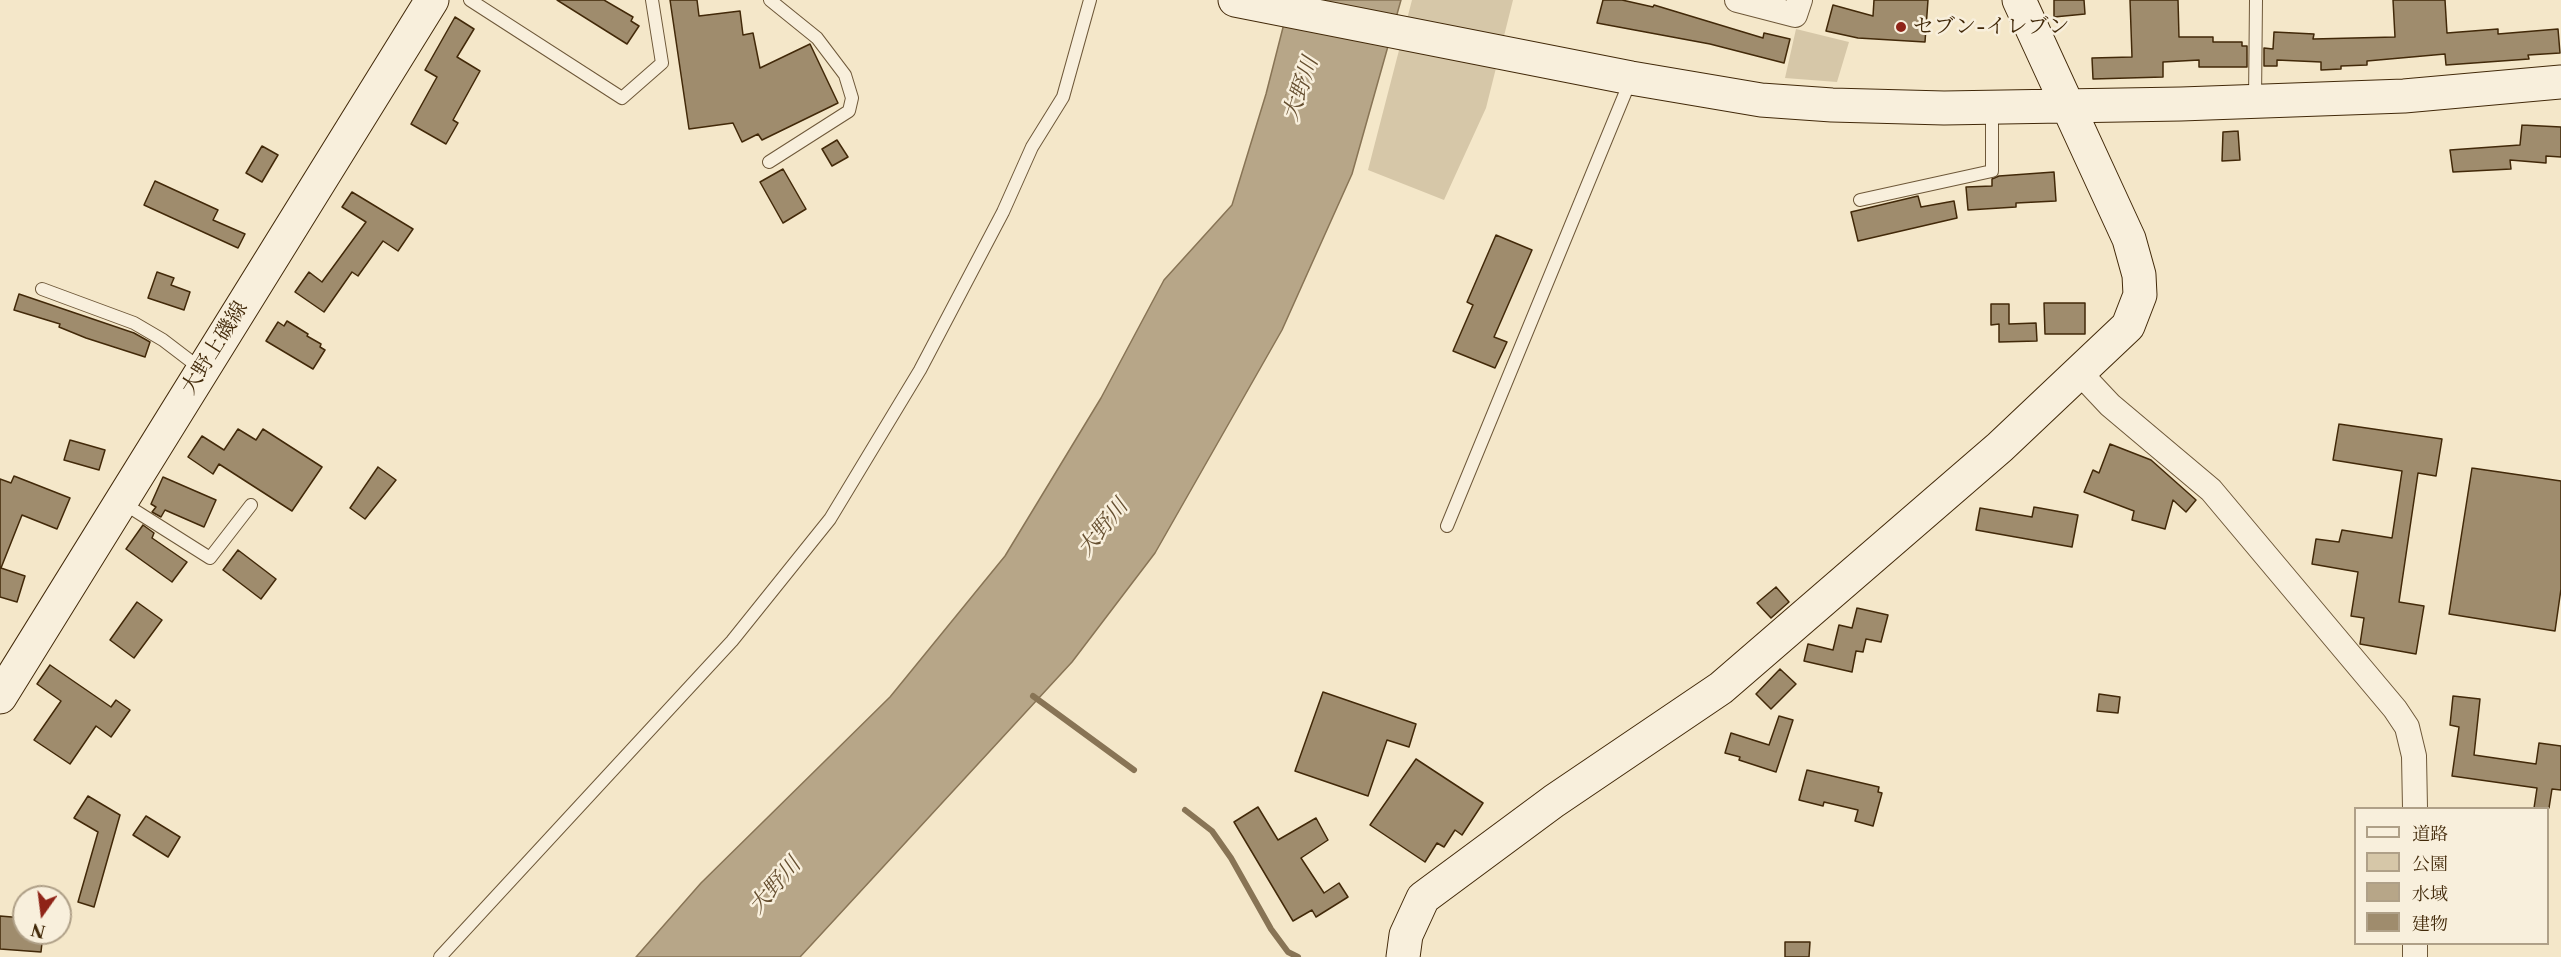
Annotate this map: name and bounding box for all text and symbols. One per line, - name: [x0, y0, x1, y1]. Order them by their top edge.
- place label: セブン-イレブン: [1913, 14, 2070, 40]
- marker: セブン-イレブン: [1894, 20, 1908, 34]
- water label: 大野川: [1278, 54, 1324, 124]
- street label: 大野上磯線: [176, 297, 254, 399]
- water label: 大野川: [1072, 494, 1134, 562]
- legend: [2354, 807, 2549, 945]
- text: 道路: [2412, 823, 2448, 845]
- water label: 大野川: [743, 852, 807, 920]
- text: 公園: [2412, 853, 2448, 875]
- text: 水域: [2412, 883, 2448, 905]
- north arrow: [12, 885, 72, 945]
- text: 建物: [2412, 913, 2448, 935]
- text: N: [29, 919, 47, 942]

